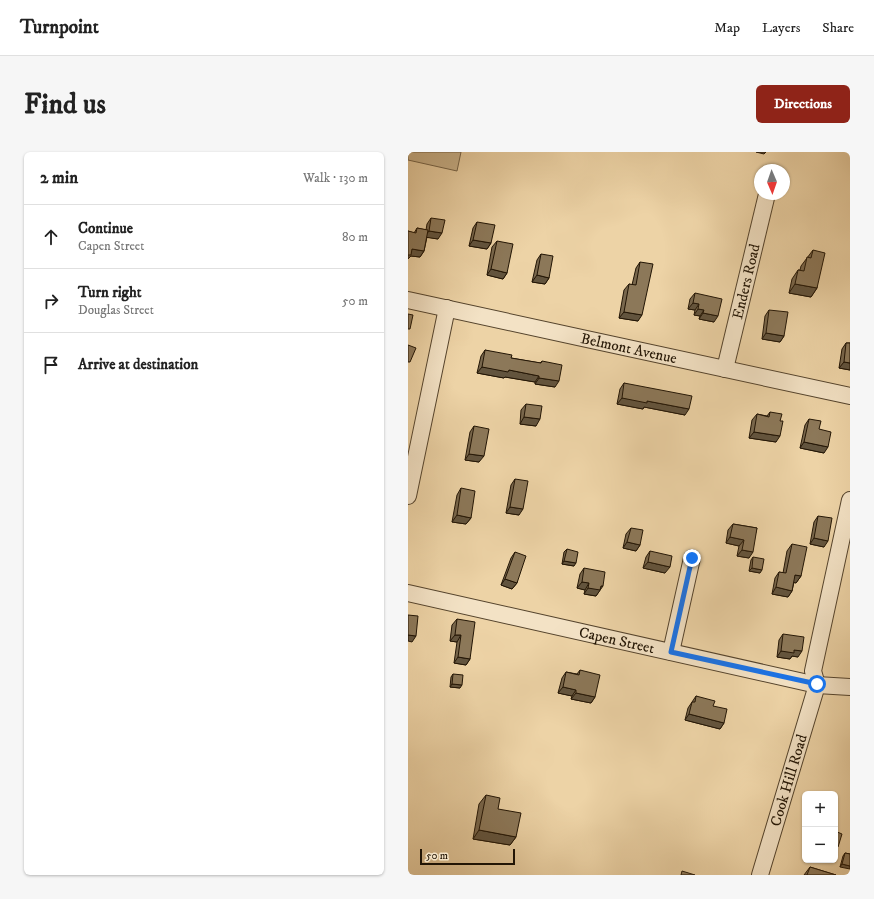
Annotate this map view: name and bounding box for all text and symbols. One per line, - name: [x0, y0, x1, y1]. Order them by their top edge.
- text: Turnpoint: [20, 16, 99, 39]
- text: Map: [714, 19, 740, 37]
- text: Layers: [762, 19, 800, 37]
- text: Share: [822, 19, 854, 37]
- button: Directions: [756, 85, 850, 123]
- text: Find us: [24, 87, 106, 122]
- north arrow: [754, 164, 790, 200]
- text: 2 min: [40, 167, 78, 189]
- text: Walk · 130 m: [303, 170, 368, 186]
- text: Continue: [78, 219, 133, 238]
- icon: ahead: [40, 226, 62, 248]
- text: 80 m: [342, 229, 368, 245]
- text: Capen Street: [78, 238, 144, 254]
- street label: Enders Road: [728, 241, 765, 321]
- text: Turn right: [78, 283, 141, 302]
- icon: right: [40, 290, 62, 312]
- text: 50 m: [342, 293, 368, 309]
- text: Douglas Street: [78, 302, 154, 318]
- street label: Belmont Avenue: [579, 329, 679, 368]
- icon: arrive: [40, 354, 62, 376]
- text: Arrive at destination: [78, 355, 198, 374]
- route end: [683, 549, 701, 567]
- street label: Capen Street: [577, 623, 656, 658]
- route start: [808, 675, 826, 693]
- street label: Cook Hill Road: [766, 732, 812, 829]
- map controls: [802, 791, 838, 863]
- button: +: [802, 791, 838, 827]
- button: −: [802, 827, 838, 863]
- scale bar: [420, 847, 515, 866]
- text: 50 m: [426, 849, 448, 863]

